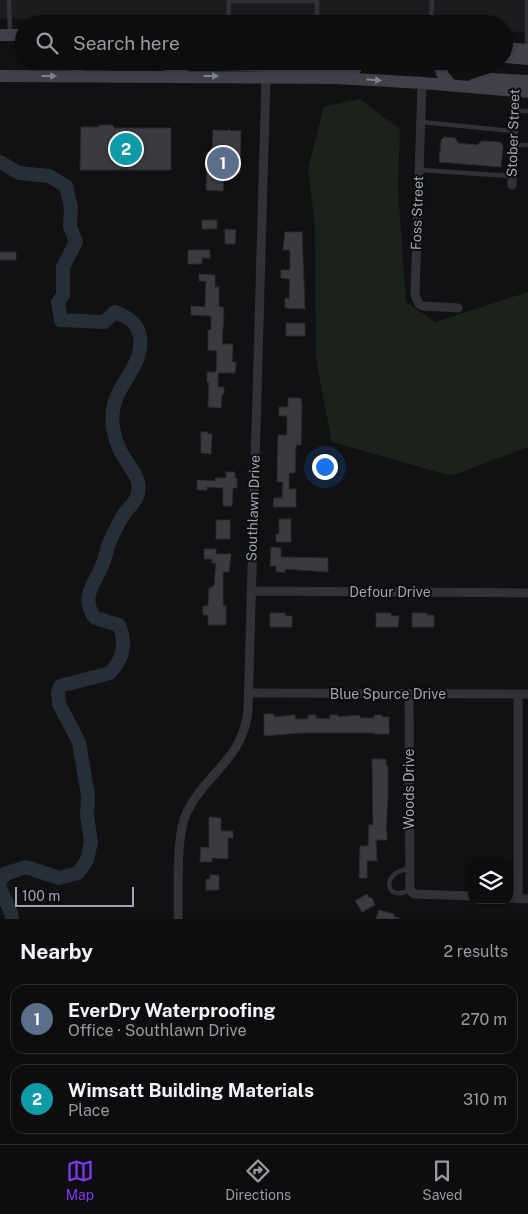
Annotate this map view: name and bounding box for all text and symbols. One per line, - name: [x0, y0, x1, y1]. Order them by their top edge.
- search box: [15, 15, 513, 70]
- icon: search: [33, 29, 61, 57]
- text: Search here: [73, 32, 180, 54]
- one-way arrow: [41, 72, 57, 80]
- one-way arrow: [203, 72, 219, 80]
- one-way arrow: [366, 77, 382, 85]
- street label: Stober Street: [503, 89, 523, 177]
- pin: 2: [110, 130, 142, 168]
- pin: 1: [207, 144, 239, 182]
- street label: Foss Street: [408, 176, 426, 250]
- street label: Southlawn Drive: [243, 454, 263, 561]
- your location: [312, 454, 338, 480]
- street label: Defour Drive: [349, 584, 431, 600]
- street label: Blue Spurce Drive: [330, 686, 446, 702]
- street label: Woods Drive: [401, 749, 417, 829]
- map controls: [468, 859, 513, 904]
- button: layers: [468, 859, 513, 904]
- scale bar: [15, 884, 134, 907]
- text: 100 m: [22, 888, 60, 904]
- text: Nearby: [20, 939, 93, 964]
- text: 2 results: [443, 942, 508, 961]
- text: EverDry Waterproofing: [68, 999, 275, 1021]
- text: 1: [34, 1010, 40, 1029]
- text: 270 m: [461, 1010, 507, 1029]
- text: Office · Southlawn Drive: [68, 1021, 247, 1040]
- text: Wimsatt Building Materials: [68, 1079, 314, 1101]
- text: 2: [32, 1090, 42, 1109]
- text: 310 m: [463, 1090, 507, 1109]
- text: Place: [68, 1101, 110, 1120]
- tab: Map: [66, 1157, 94, 1203]
- tab: Directions: [225, 1157, 291, 1203]
- tab: Saved: [422, 1157, 462, 1203]

